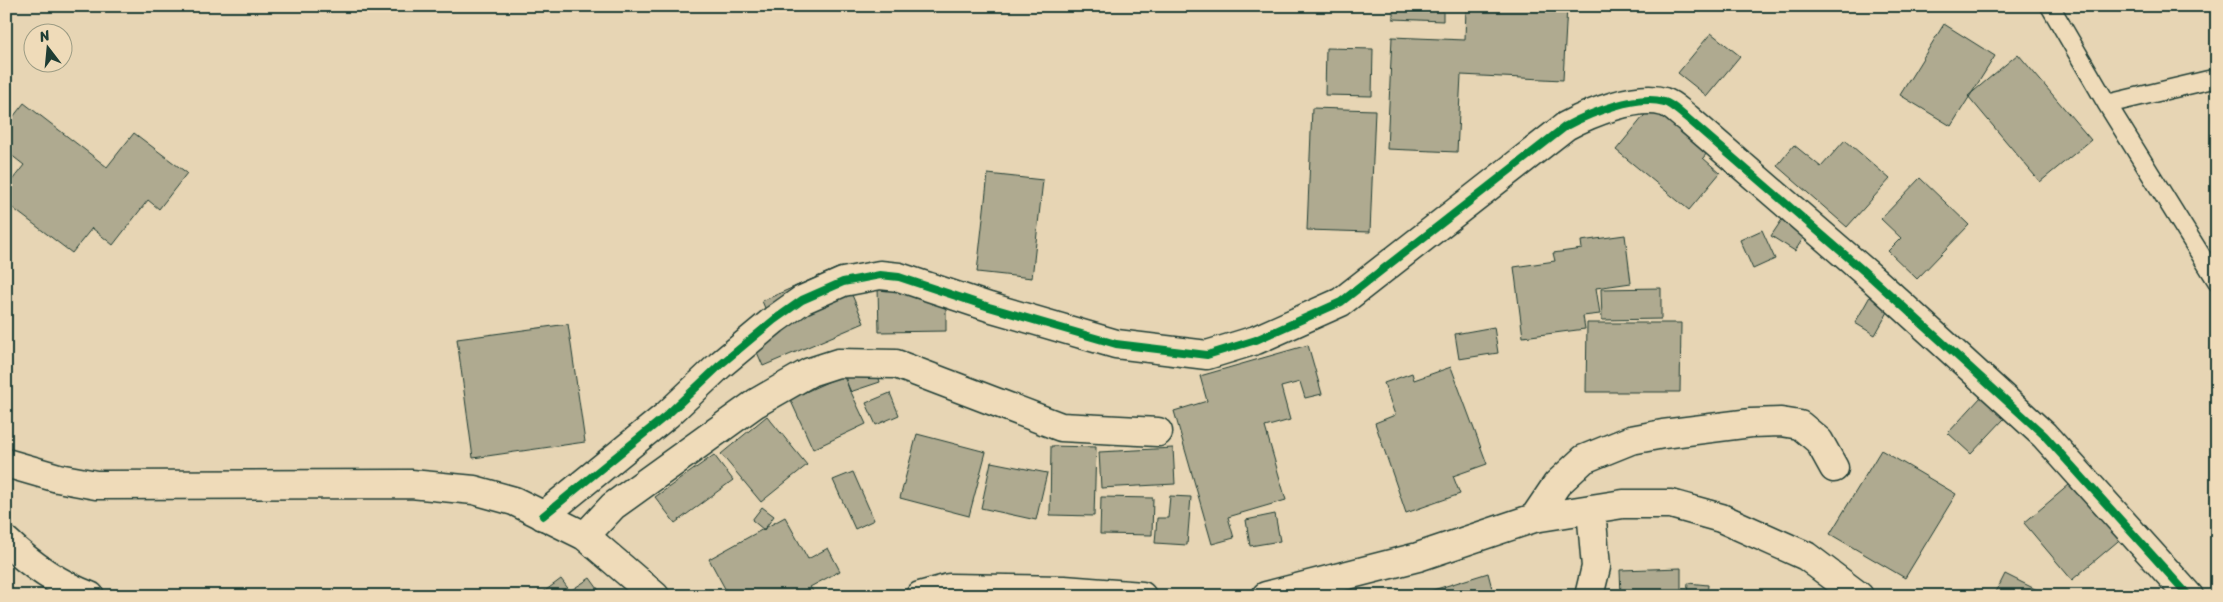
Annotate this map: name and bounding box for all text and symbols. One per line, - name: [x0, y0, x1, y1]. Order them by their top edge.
- north arrow: [22, 22, 72, 72]
- text: N: [35, 23, 53, 50]

